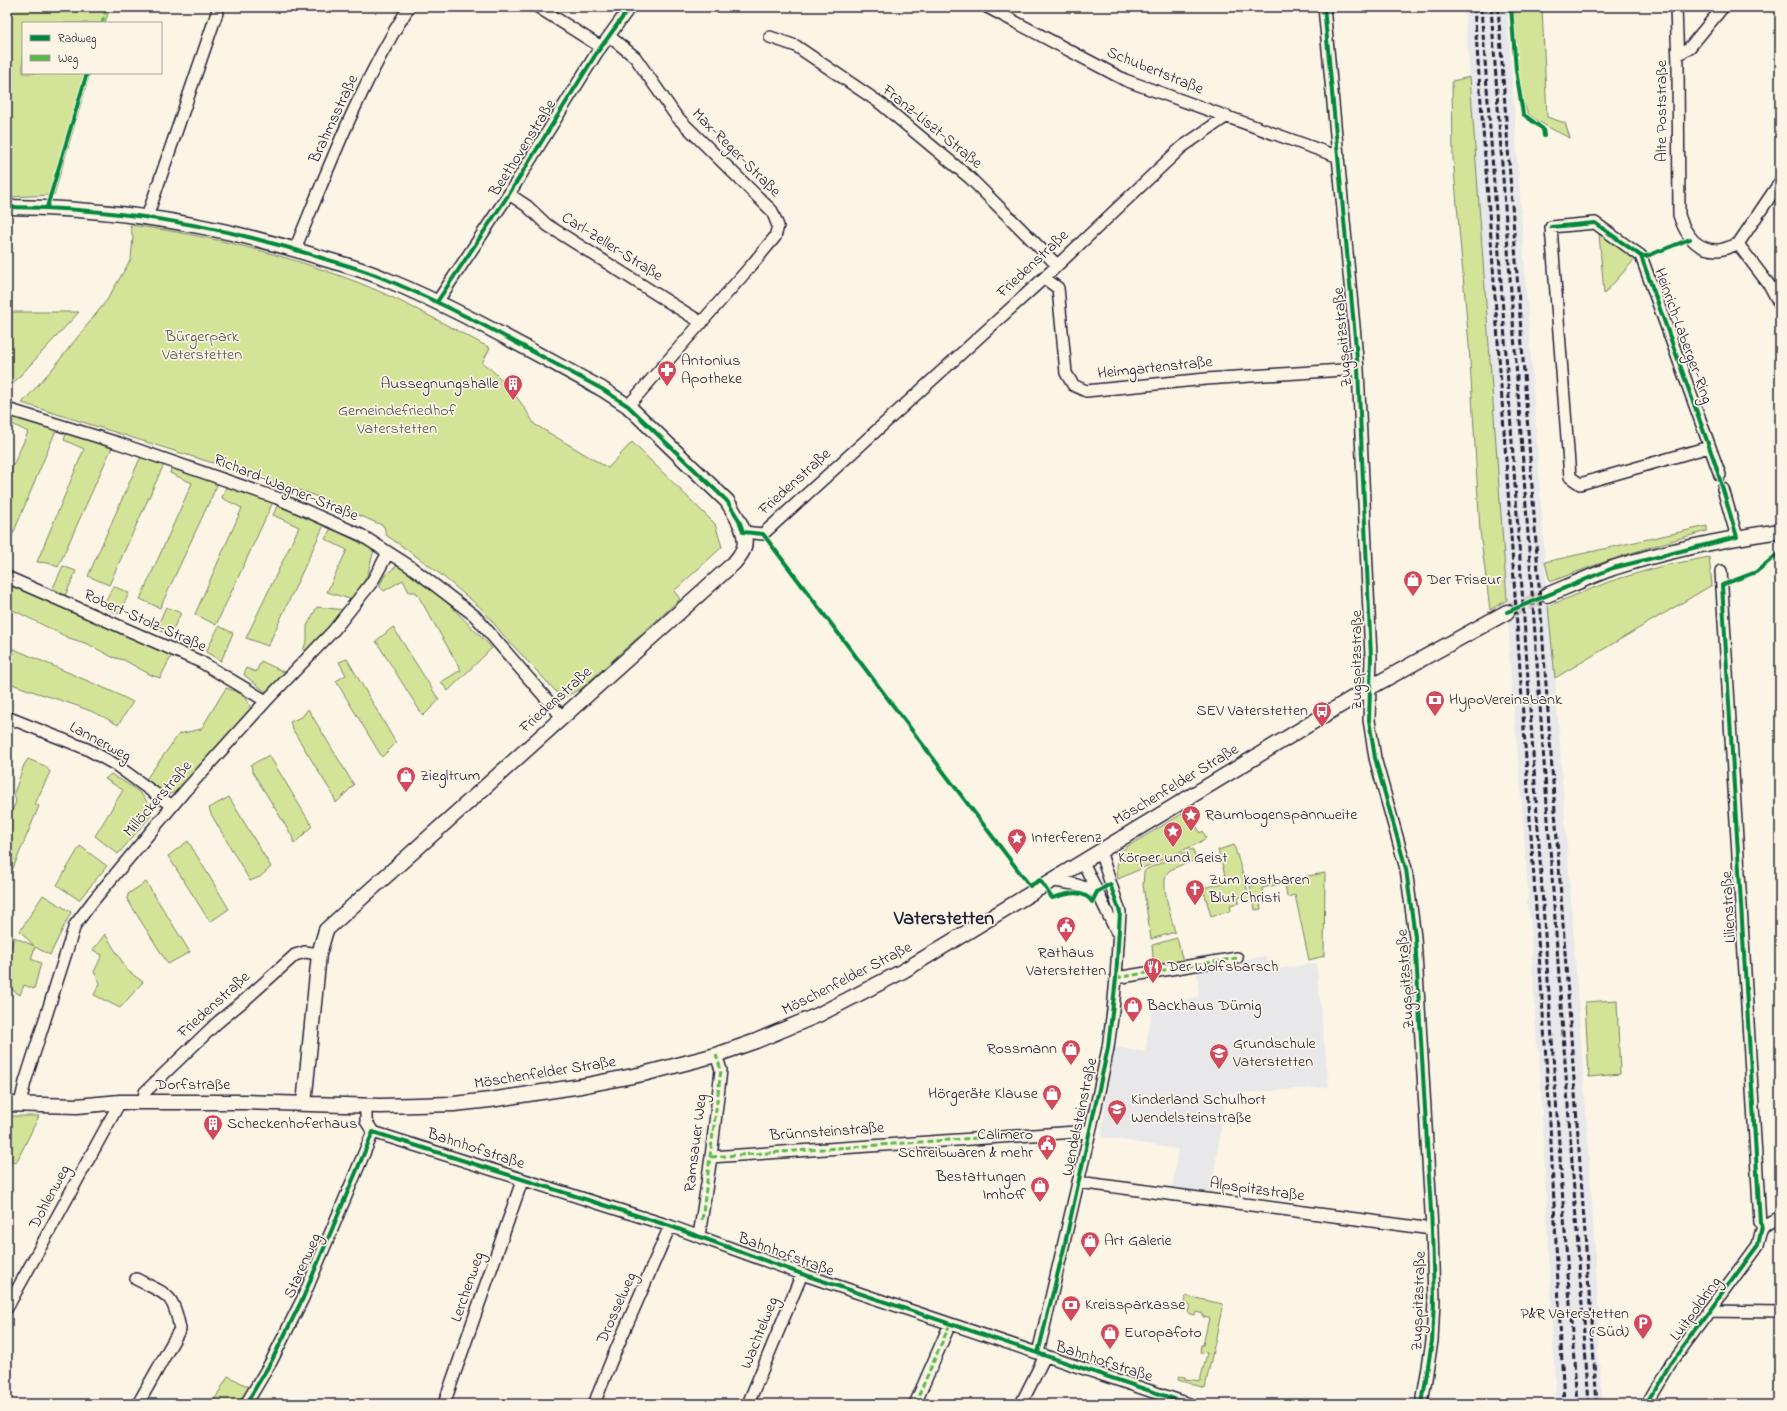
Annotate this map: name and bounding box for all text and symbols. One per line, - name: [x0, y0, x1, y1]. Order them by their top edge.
- legend: [22, 22, 162, 74]
- text: Radweg: [58, 30, 97, 49]
- street label: Schubertstraße: [1103, 41, 1208, 102]
- text: Weg: [58, 50, 78, 69]
- street label: Alte Poststraße: [1650, 59, 1674, 162]
- street label: Brahmsstraße: [303, 70, 365, 168]
- street label: Franz-Liszt-Straße: [876, 78, 988, 176]
- street label: Beethovenstraße: [483, 94, 563, 202]
- street label: Max-Reger-Straße: [686, 103, 787, 204]
- street label: Carl-Zeller-Straße: [557, 206, 668, 288]
- street label: Friedenstraße: [991, 224, 1075, 304]
- street label: Heinrich-Laberger-Ring: [1647, 265, 1719, 407]
- street label: Zugspitzstraße: [1327, 285, 1359, 388]
- park label: Bürgerpark Vaterstetten: [161, 325, 242, 367]
- place label: Antonius Apotheke: [681, 349, 743, 391]
- street label: Heimgartenstraße: [1096, 350, 1215, 386]
- pharmacy icon: Antonius Apotheke: [656, 359, 678, 387]
- place label: Aussegnungshalle: [380, 372, 500, 396]
- building icon: Aussegnungshalle: [502, 373, 524, 401]
- park label: Gemeindefriedhof Vaterstetten: [338, 399, 457, 441]
- street label: Friedenstraße: [752, 442, 837, 522]
- street label: Richard-Wagner-Straße: [210, 448, 363, 528]
- place label: Der Friseur: [1426, 568, 1501, 592]
- shop icon: Der Friseur: [1402, 569, 1424, 597]
- street label: Robert-Stolz-Straße: [80, 583, 211, 659]
- street label: Zugspitzstraße: [1345, 609, 1369, 710]
- street label: Friedenstraße: [513, 660, 598, 740]
- place label: HypoVereinsbank: [1449, 688, 1563, 712]
- bank icon: HypoVereinsbank: [1424, 689, 1446, 717]
- place label: SEV Vaterstetten: [1196, 699, 1308, 723]
- bus stop icon: SEV Vaterstetten: [1311, 700, 1333, 728]
- street label: Lannerweg: [65, 716, 135, 768]
- street label: Möschenfelder Straße: [1108, 737, 1244, 832]
- street label: Millöckerstraße: [118, 755, 199, 843]
- place label: Ziegltrum: [420, 764, 480, 788]
- shop icon: Ziegltrum: [395, 765, 417, 793]
- place label: Raumbogenspannweite: [1205, 803, 1358, 827]
- place icon: Raumbogenspannweite: [1180, 804, 1202, 832]
- place icon: Körper und Geist: [1162, 820, 1184, 848]
- place label: Interferenz: [1031, 826, 1102, 850]
- place icon: Interferenz: [1006, 827, 1028, 855]
- place label: Körper und Geist: [1118, 846, 1228, 870]
- place label: Zum kostbaren Blut Christi: [1208, 868, 1310, 910]
- street label: Lilienstraße: [1715, 870, 1743, 944]
- church icon: Zum kostbaren Blut Christi: [1184, 878, 1206, 906]
- district label: Vaterstetten: [893, 905, 994, 934]
- public building icon: Rathaus Vaterstetten: [1055, 915, 1077, 943]
- street label: Zugspitzstraße: [1390, 928, 1421, 1030]
- street label: Möschenfelder Straße: [778, 935, 917, 1022]
- place label: Rathaus Vaterstetten: [1025, 941, 1106, 983]
- place label: Der Wolfsbarsch: [1166, 955, 1278, 979]
- restaurant icon: Der Wolfsbarsch: [1142, 956, 1164, 984]
- street label: Friedenstraße: [171, 965, 256, 1045]
- place label: Backhaus Dümig: [1146, 994, 1261, 1018]
- shop icon: Backhaus Dümig: [1122, 995, 1144, 1023]
- place label: Grundschule Vaterstetten: [1232, 1032, 1317, 1074]
- place label: Rossmann: [987, 1037, 1057, 1061]
- shop icon: Rossmann: [1060, 1038, 1082, 1066]
- school or university icon: Grundschule Vaterstetten: [1208, 1042, 1230, 1070]
- street label: Möschenfelder Straße: [472, 1050, 618, 1096]
- street label: Wendelsteinstraße: [1056, 1055, 1104, 1178]
- street label: Dorfstraße: [154, 1073, 231, 1097]
- place label: Hörgeräte Klause: [928, 1082, 1039, 1106]
- shop icon: Hörgeräte Klause: [1041, 1083, 1063, 1111]
- place label: Kinderland Schulhort Wendelsteinstraße: [1131, 1088, 1267, 1130]
- street label: Ramsauer Weg: [678, 1093, 714, 1193]
- school or university icon: Kinderland Schulhort Wendelsteinstraße: [1106, 1098, 1128, 1126]
- place label: Scheckenhoferhaus: [227, 1112, 357, 1136]
- building icon: Scheckenhoferhaus: [202, 1113, 224, 1141]
- street label: Brünnsteinstraße: [768, 1116, 886, 1148]
- street label: Bahnhofstraße: [423, 1122, 528, 1176]
- place label: Calimero Schreibwaren & mehr: [898, 1123, 1033, 1165]
- public building icon: Calimero Schreibwaren & mehr: [1036, 1133, 1058, 1161]
- street label: Dohlenweg: [23, 1161, 77, 1234]
- place label: Bestattungen Imhoff: [935, 1165, 1027, 1207]
- street label: Alpspitzstraße: [1208, 1171, 1307, 1209]
- shop icon: Bestattungen Imhoff: [1029, 1175, 1051, 1203]
- street label: Bahnhofstraße: [734, 1226, 838, 1284]
- place label: Art Galerie: [1104, 1229, 1173, 1253]
- street label: Starenweg: [278, 1230, 328, 1302]
- shop icon: Art Galerie: [1079, 1230, 1101, 1258]
- street label: Lerchenweg: [445, 1249, 491, 1325]
- street label: Zugspitzstraße: [1405, 1250, 1433, 1351]
- street label: Drosselweg: [590, 1268, 643, 1349]
- street label: Luitpoldring: [1664, 1272, 1728, 1346]
- street label: Wachtelweg: [735, 1293, 785, 1373]
- place label: Kreissparkasse: [1085, 1293, 1186, 1317]
- bank icon: Kreissparkasse: [1060, 1294, 1082, 1322]
- place label: P&R Vaterstetten (Süd): [1520, 1302, 1629, 1344]
- parking icon: P&R Vaterstetten (Süd): [1632, 1312, 1654, 1340]
- place label: Europafoto: [1124, 1321, 1202, 1345]
- shop icon: Europafoto: [1099, 1322, 1121, 1350]
- street label: Bahnhofstraße: [1051, 1335, 1156, 1389]

